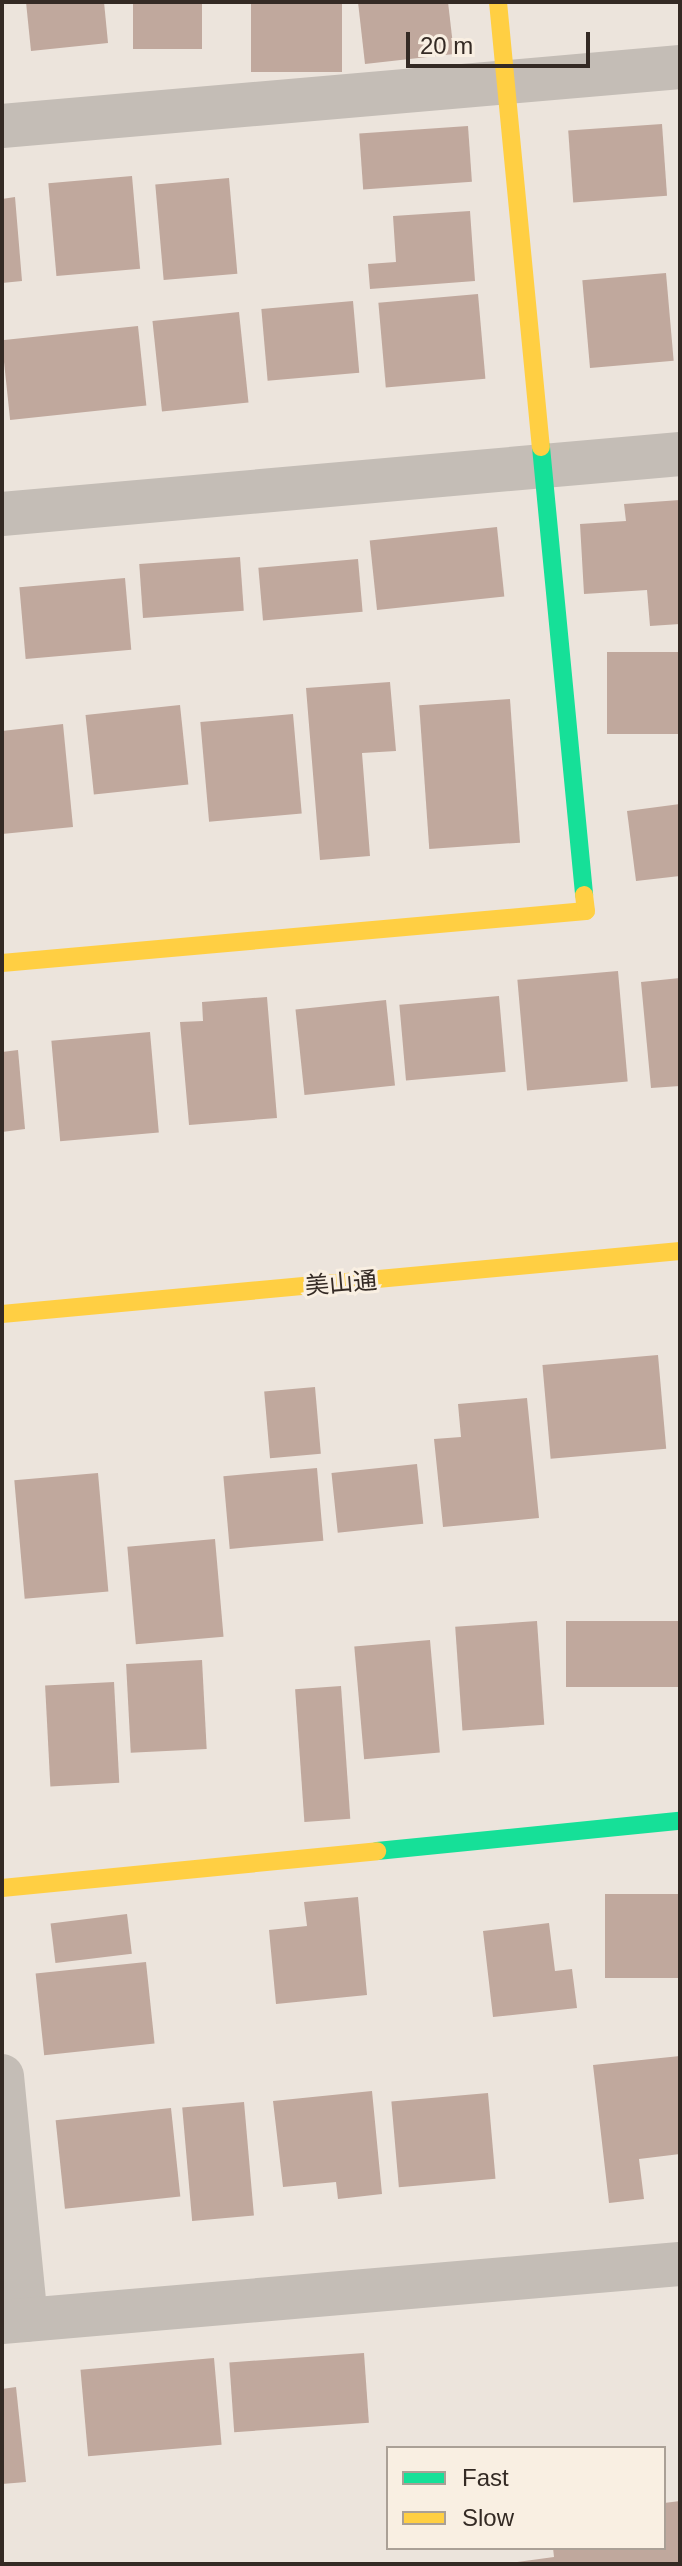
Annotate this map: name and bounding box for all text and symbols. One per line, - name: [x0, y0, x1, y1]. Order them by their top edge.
- scale bar: [410, 16, 594, 66]
- text: 20 m: [420, 32, 473, 59]
- street label: 美山通: [304, 1266, 378, 1300]
- legend: [386, 2446, 666, 2550]
- text: Fast: [462, 2464, 509, 2491]
- text: Slow: [462, 2504, 514, 2531]

